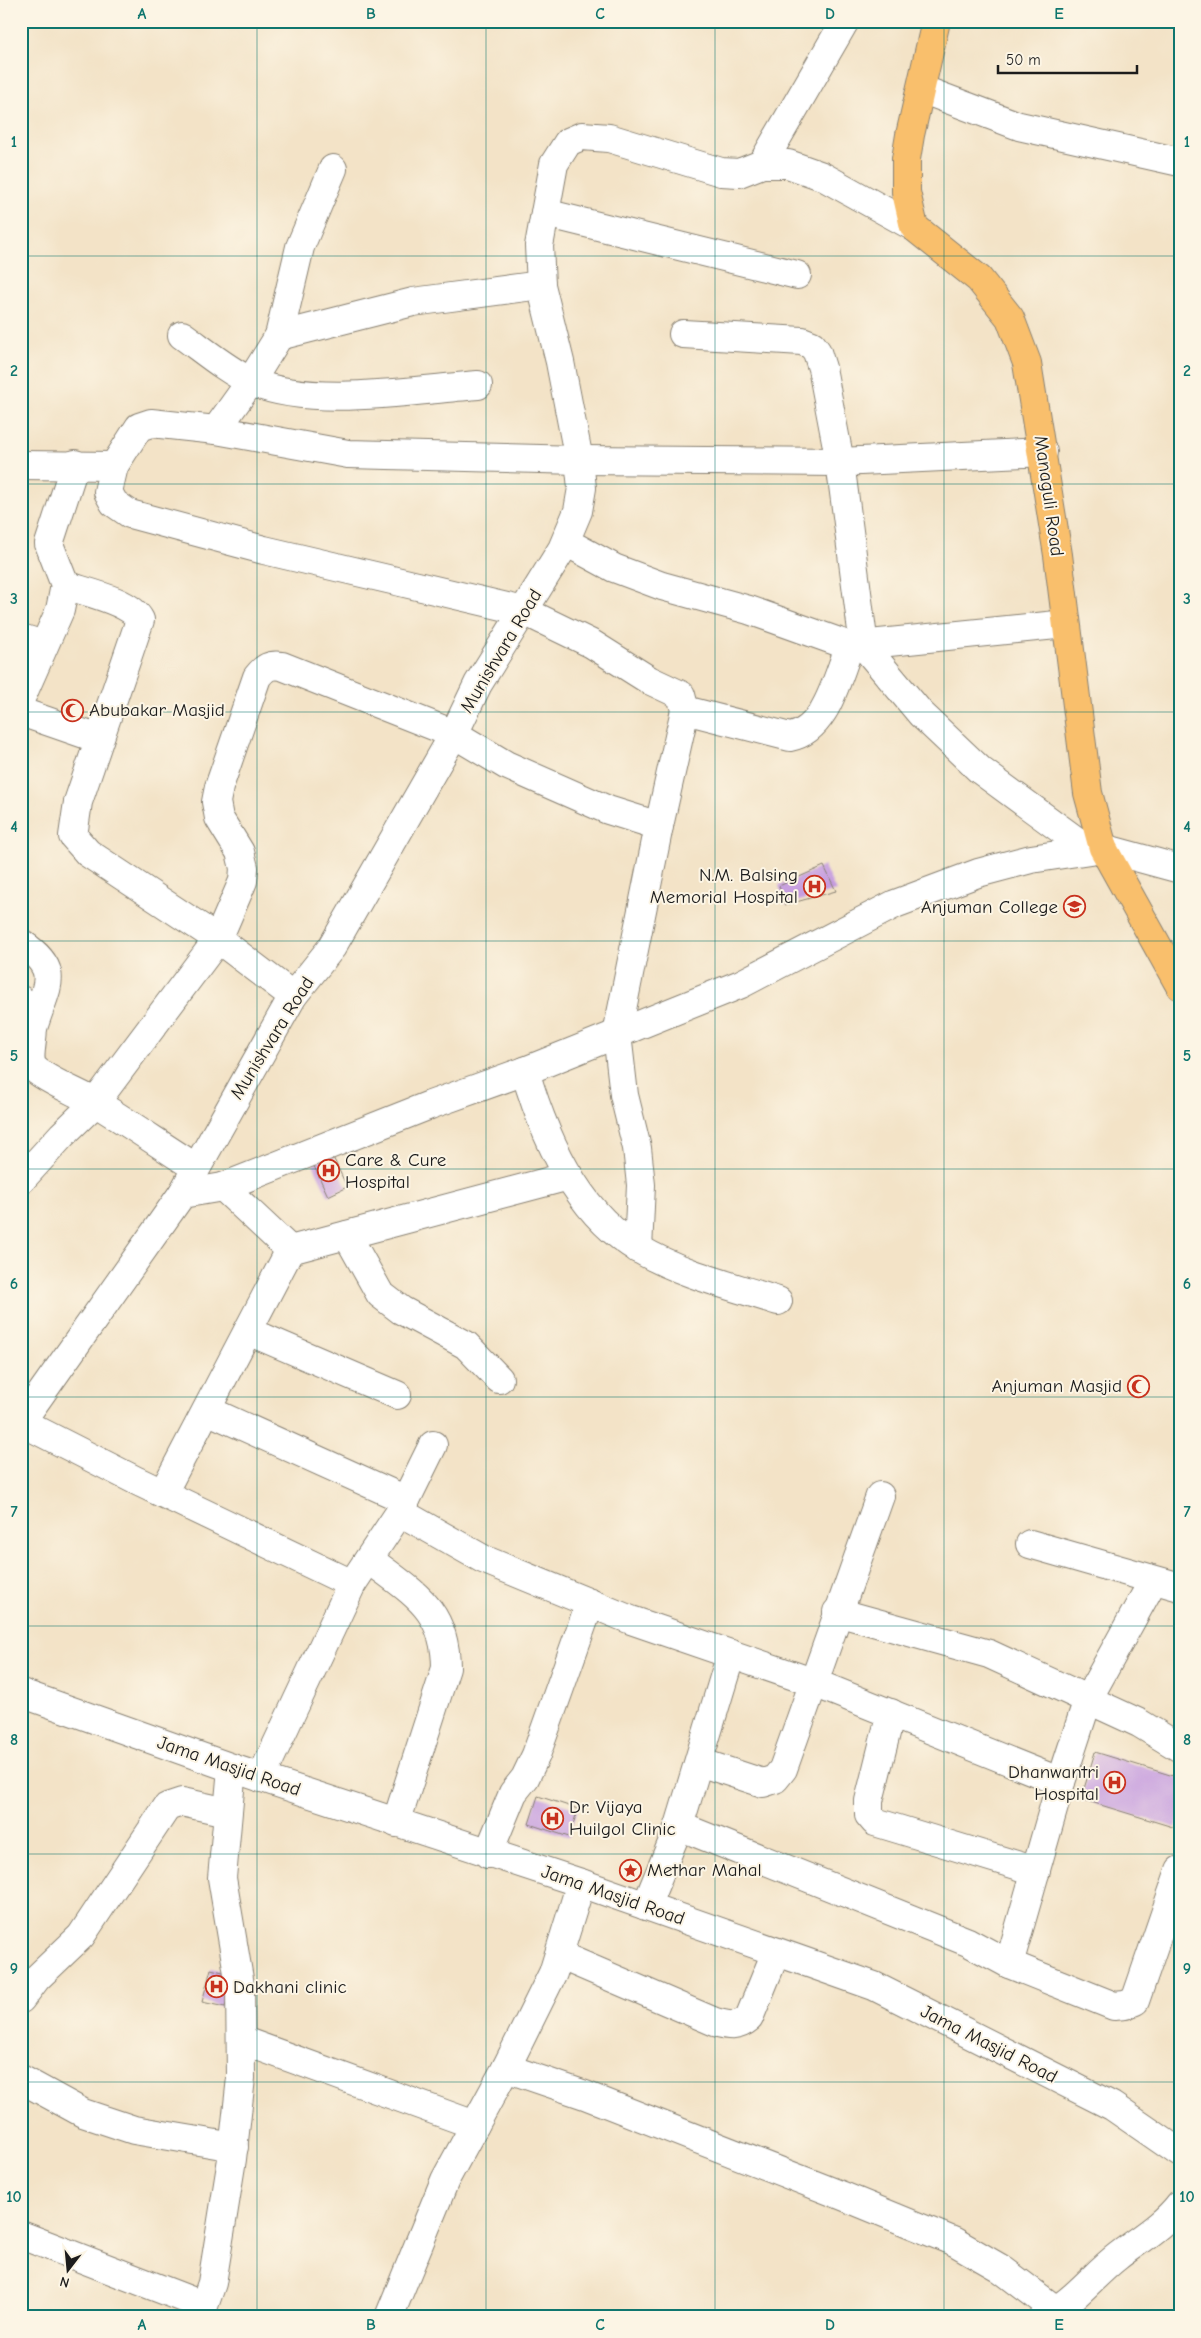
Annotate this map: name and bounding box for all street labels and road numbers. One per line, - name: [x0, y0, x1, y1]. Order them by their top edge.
- street label: Managuli Road: [1030, 434, 1068, 558]
- street label: Munishvara Road: [455, 585, 547, 717]
- street label: Munishvara Road: [226, 973, 318, 1103]
- street label: Jama Masjid Road: [154, 1731, 304, 1801]
- street label: Jama Masjid Road: [538, 1860, 688, 1930]
- street label: Jama Masjid Road: [917, 2000, 1061, 2088]

